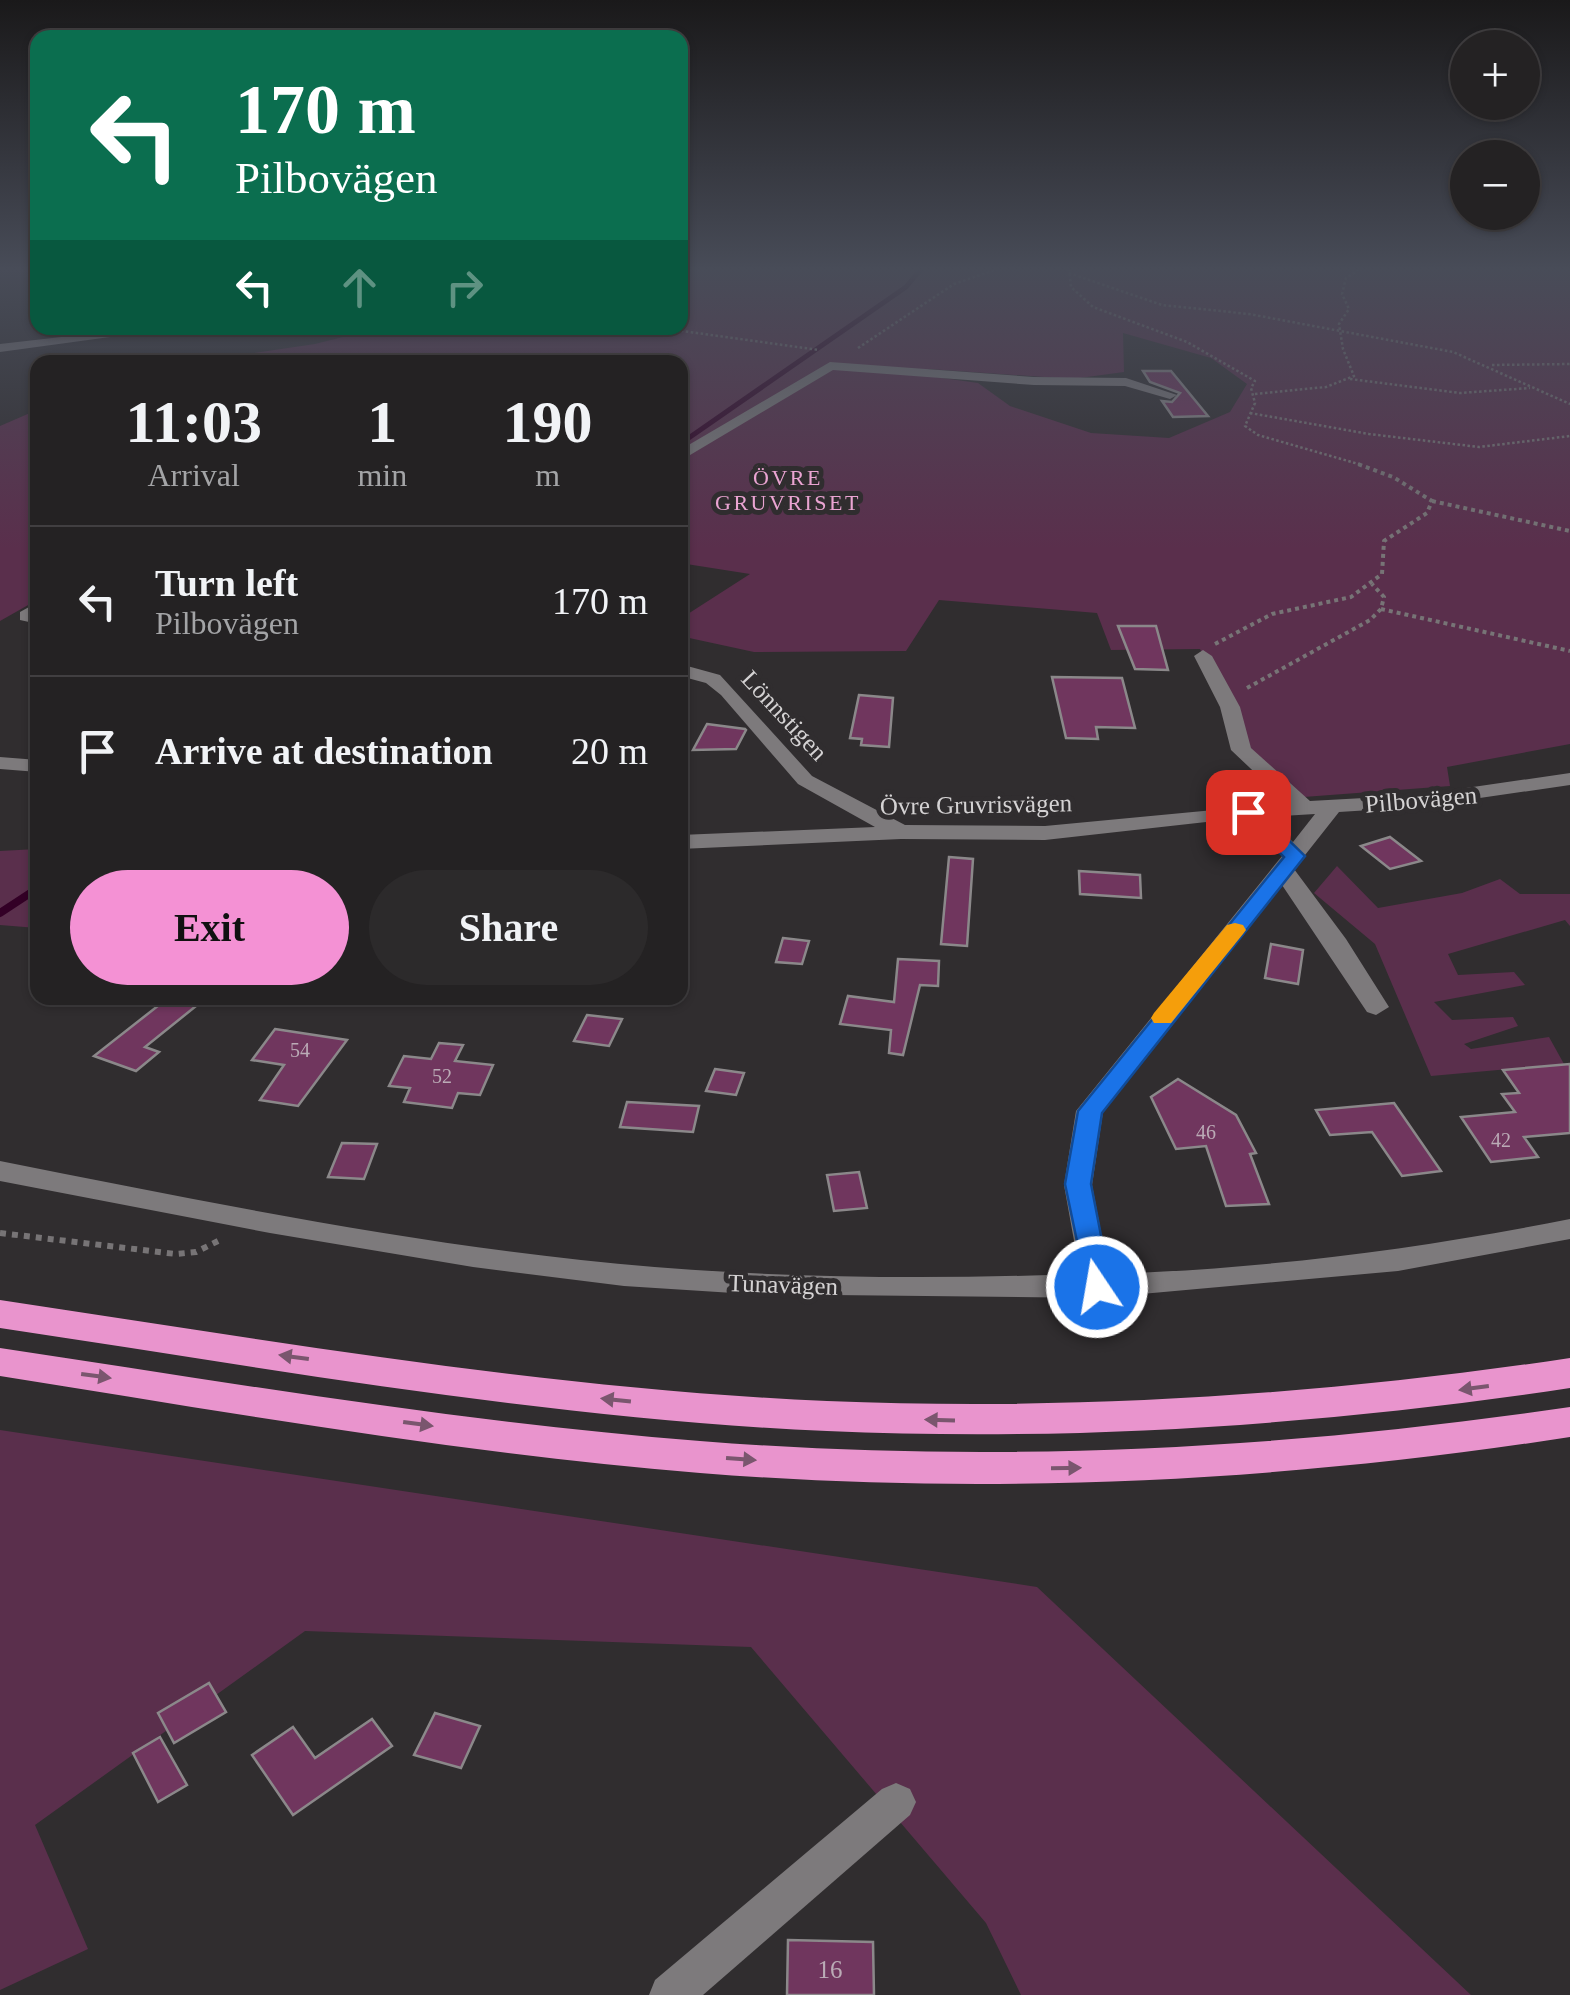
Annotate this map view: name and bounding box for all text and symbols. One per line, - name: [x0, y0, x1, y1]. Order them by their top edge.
- map controls: [1450, 30, 1540, 230]
- button: +: [1450, 30, 1540, 120]
- icon: left: [70, 70, 200, 200]
- text: 170 m: [235, 71, 416, 148]
- button: −: [1450, 140, 1540, 230]
- text: Pilbovägen: [235, 153, 437, 203]
- icon: left: [227, 260, 282, 315]
- icon: ahead: [332, 260, 387, 315]
- icon: right: [437, 260, 492, 315]
- text: 11:03: [125, 389, 262, 455]
- text: 1: [367, 389, 397, 455]
- text: 190: [503, 389, 593, 455]
- text: Arrival: [148, 457, 240, 493]
- text: min: [357, 457, 407, 493]
- text: m: [535, 457, 560, 493]
- district label: ÖVRE GRUVRISET: [715, 465, 861, 515]
- text: Turn left: [155, 562, 298, 604]
- icon: left: [70, 574, 125, 629]
- text: 170 m: [552, 580, 648, 622]
- text: Pilbovägen: [155, 605, 299, 641]
- street label: Lönnstigen: [736, 665, 833, 766]
- icon: arrive: [70, 724, 125, 779]
- text: Arrive at destination: [155, 730, 493, 772]
- text: 20 m: [571, 730, 648, 772]
- pin: [1206, 770, 1291, 855]
- street label: Pilbovägen: [1364, 781, 1479, 818]
- icon: arrive: [1221, 785, 1276, 840]
- street label: Övre Gruvrisvägen: [880, 789, 1073, 820]
- button: Exit: [70, 870, 349, 985]
- button: Share: [369, 870, 648, 985]
- house number: 54: [290, 1039, 310, 1061]
- house number: 52: [432, 1065, 452, 1087]
- house number: 46: [1196, 1121, 1216, 1143]
- house number: 42: [1491, 1129, 1511, 1151]
- position arrow: [1045, 1235, 1149, 1339]
- street label: Tunavägen: [727, 1269, 839, 1300]
- one-way arrow: [278, 1349, 309, 1365]
- one-way arrow: [81, 1369, 113, 1385]
- one-way arrow: [1457, 1380, 1489, 1396]
- one-way arrow: [600, 1392, 631, 1408]
- one-way arrow: [924, 1412, 956, 1428]
- one-way arrow: [403, 1416, 434, 1432]
- one-way arrow: [725, 1451, 757, 1467]
- one-way arrow: [1050, 1460, 1082, 1476]
- house number: 16: [818, 1956, 843, 1983]

